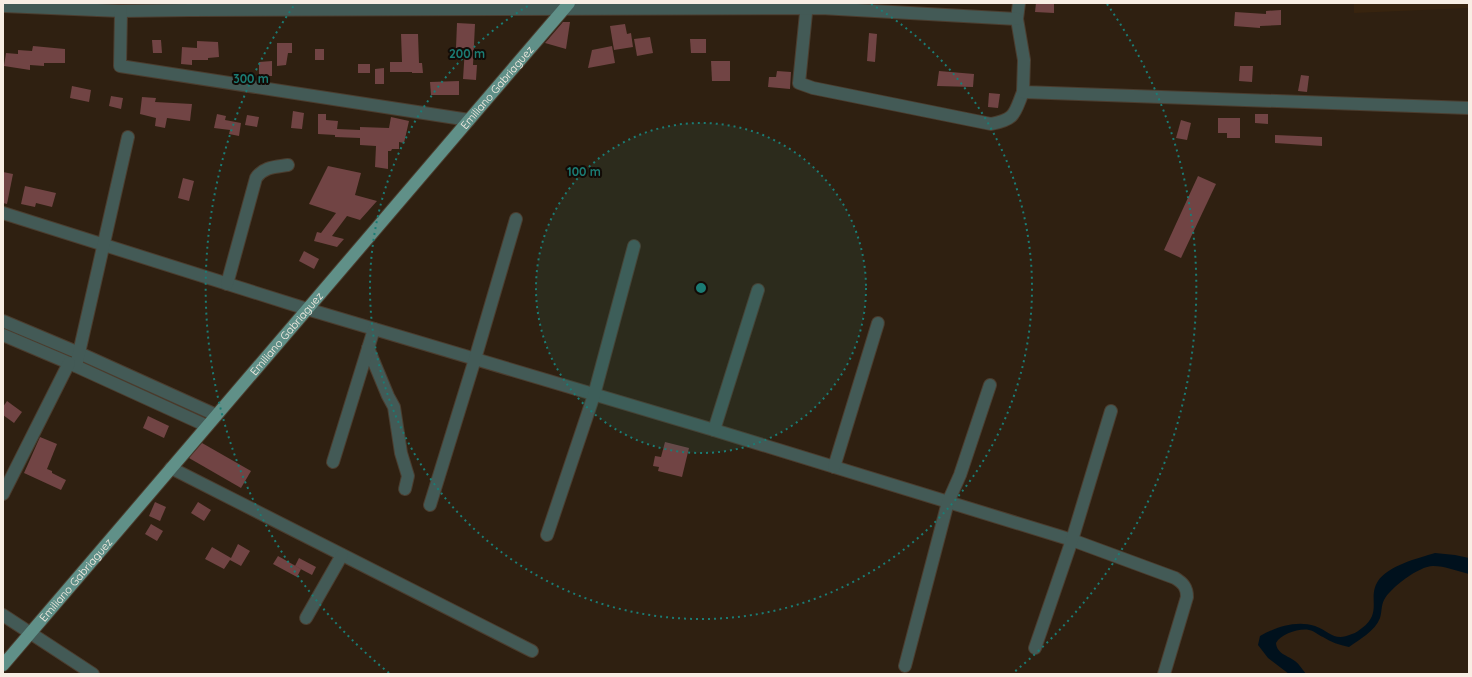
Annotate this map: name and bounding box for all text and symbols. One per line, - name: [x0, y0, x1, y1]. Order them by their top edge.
- street label: Emiliano Gabriaguez: [457, 43, 536, 132]
- text: 200 m: [449, 46, 485, 61]
- text: 300 m: [233, 71, 269, 86]
- text: 100 m: [567, 164, 601, 179]
- centre of rings: [694, 281, 708, 295]
- street label: Emiliano Gabriaguez: [247, 289, 326, 378]
- street label: Emiliano Gabriaguez: [36, 535, 115, 624]

